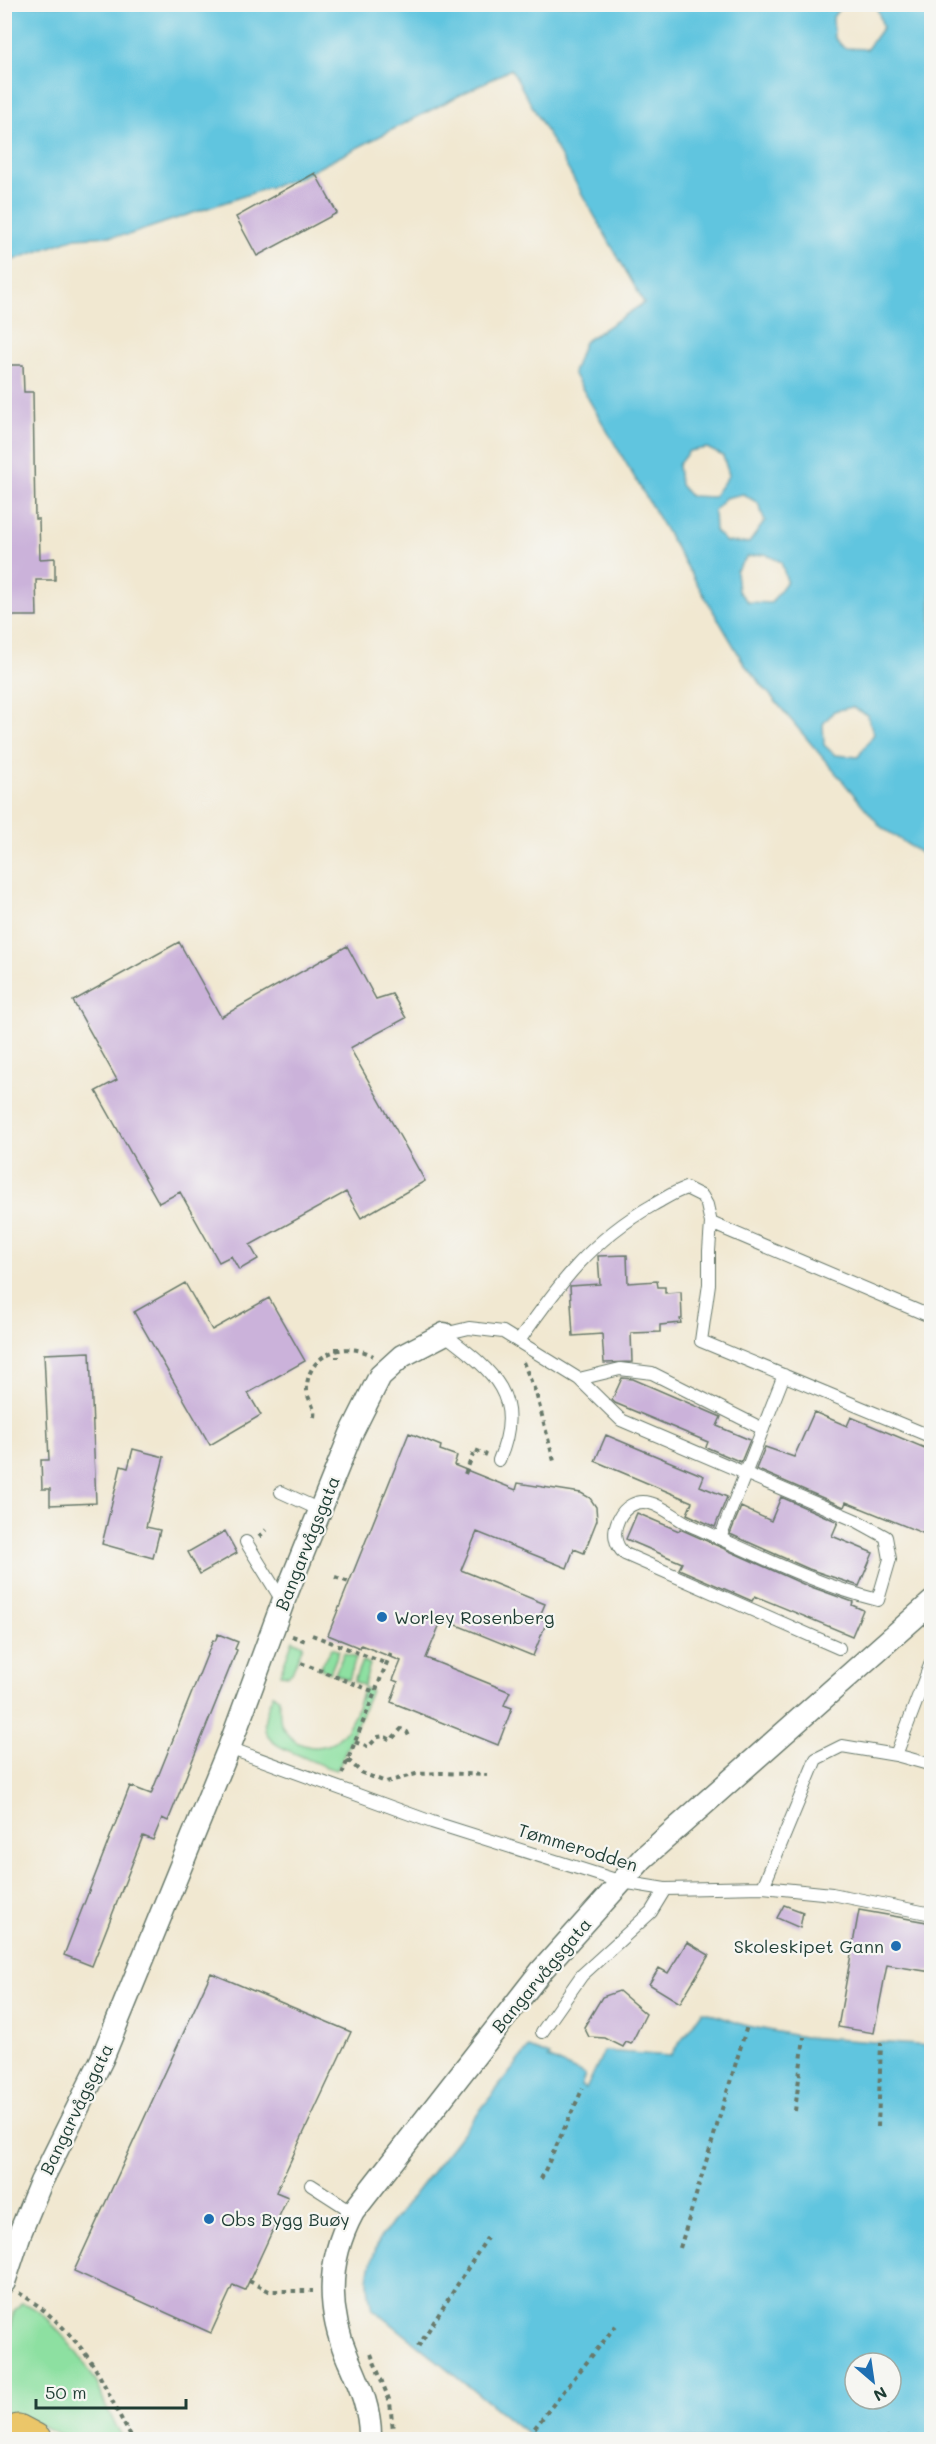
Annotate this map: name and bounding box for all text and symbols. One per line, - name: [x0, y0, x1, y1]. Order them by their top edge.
- street label: Bangarvågsgata: [269, 1472, 345, 1614]
- place label: Worley Rosenberg: [394, 1605, 555, 1629]
- marker: Worley Rosenberg: [375, 1610, 389, 1624]
- street label: Tømmerodden: [515, 1817, 641, 1877]
- street label: Bangarvågsgata: [486, 1912, 596, 2038]
- place label: Skoleskipet Gann: [734, 1934, 884, 1958]
- marker: Skoleskipet Gann: [889, 1939, 903, 1953]
- street label: Bangarvågsgata: [34, 2039, 118, 2179]
- place label: Obs Bygg Buøy: [221, 2207, 350, 2231]
- marker: Obs Bygg Buøy: [202, 2212, 216, 2226]
- north arrow: [843, 2351, 903, 2411]
- scale bar: [36, 2372, 186, 2410]
- text: 50 m: [45, 2380, 87, 2404]
- text: N: [870, 2382, 891, 2407]

